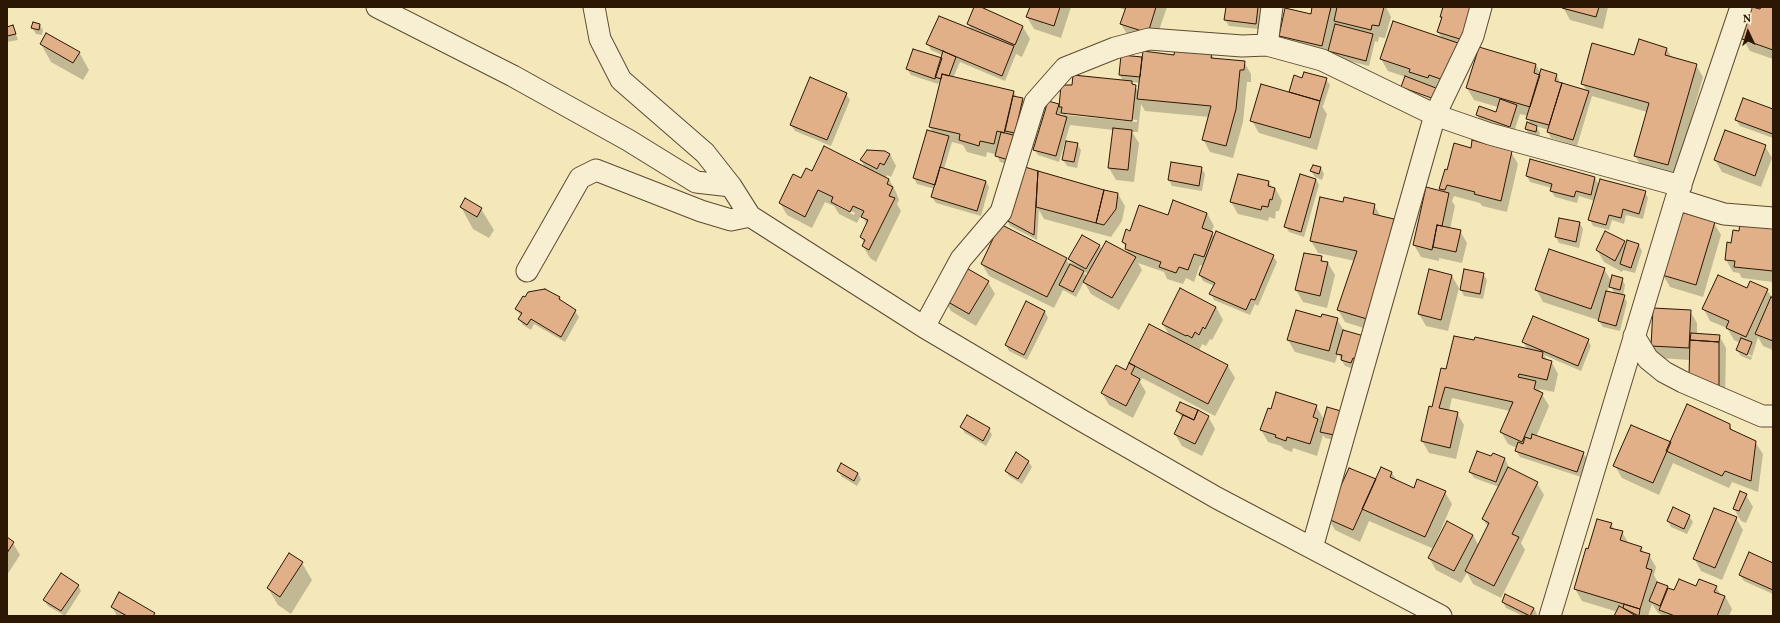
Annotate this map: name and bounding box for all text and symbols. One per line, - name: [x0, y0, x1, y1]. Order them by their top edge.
- north arrow: [1728, 12, 1768, 52]
- text: N: [1743, 12, 1752, 27]

